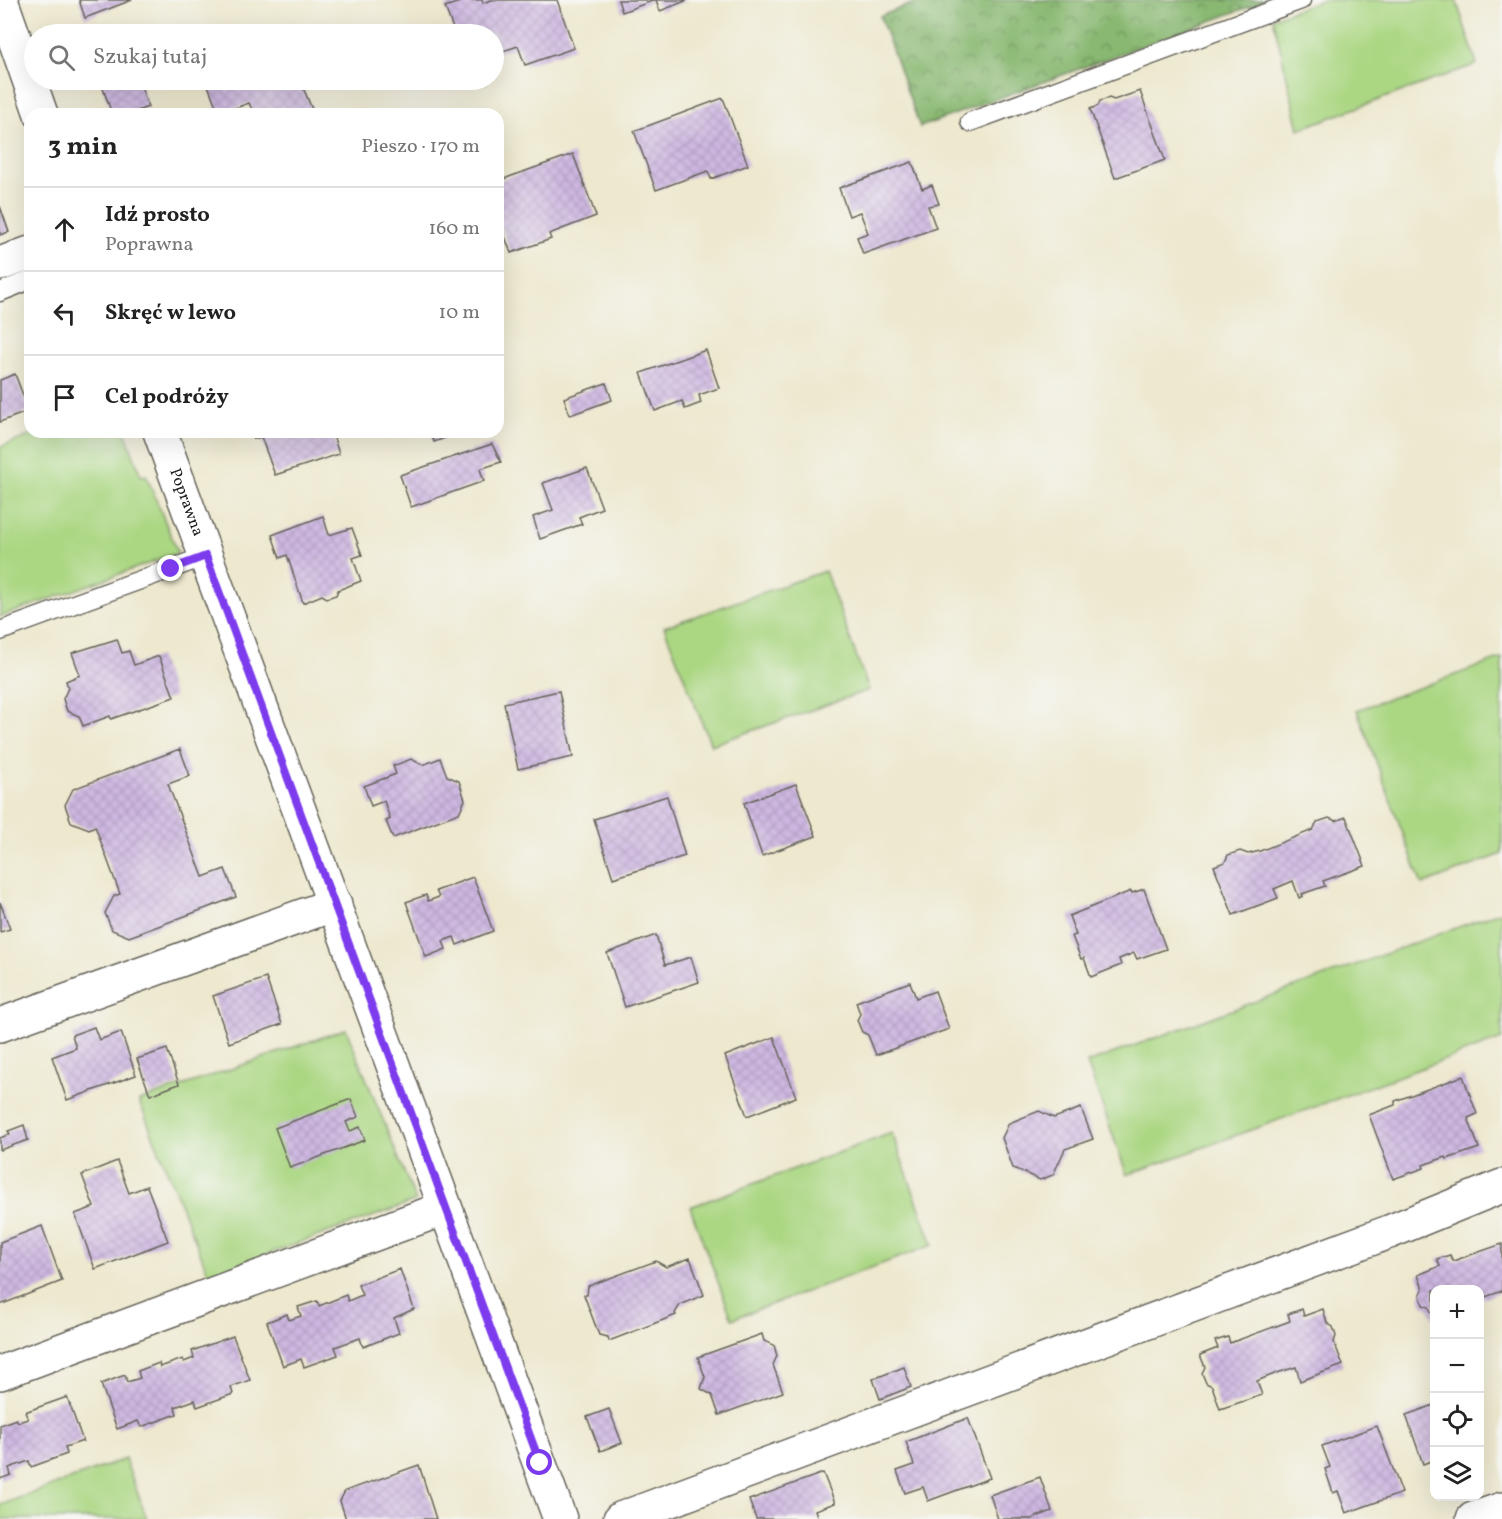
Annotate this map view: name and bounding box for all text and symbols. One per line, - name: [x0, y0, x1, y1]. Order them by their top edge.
- search box: [24, 24, 504, 90]
- icon: search: [45, 41, 78, 74]
- text: Szukaj tutaj: [93, 42, 207, 73]
- text: 3 min: [48, 129, 118, 165]
- text: Pieszo · 170 m: [361, 133, 480, 161]
- text: Idź prosto: [105, 200, 210, 231]
- icon: ahead: [48, 213, 81, 246]
- text: 160 m: [428, 215, 480, 243]
- text: Poprawna: [105, 231, 193, 259]
- icon: left: [48, 297, 81, 330]
- text: Skręć w lewo: [105, 298, 236, 329]
- text: 10 m: [439, 299, 480, 327]
- icon: arrive: [48, 381, 81, 414]
- text: Cel podróży: [105, 382, 229, 413]
- street label: Poprawna: [163, 465, 208, 539]
- route end: [157, 555, 183, 581]
- map controls: [1430, 1285, 1484, 1501]
- button: +: [1430, 1285, 1484, 1339]
- button: −: [1430, 1339, 1484, 1393]
- button: locate: [1430, 1393, 1484, 1447]
- button: layers: [1430, 1447, 1484, 1501]
- route start: [526, 1449, 552, 1475]

